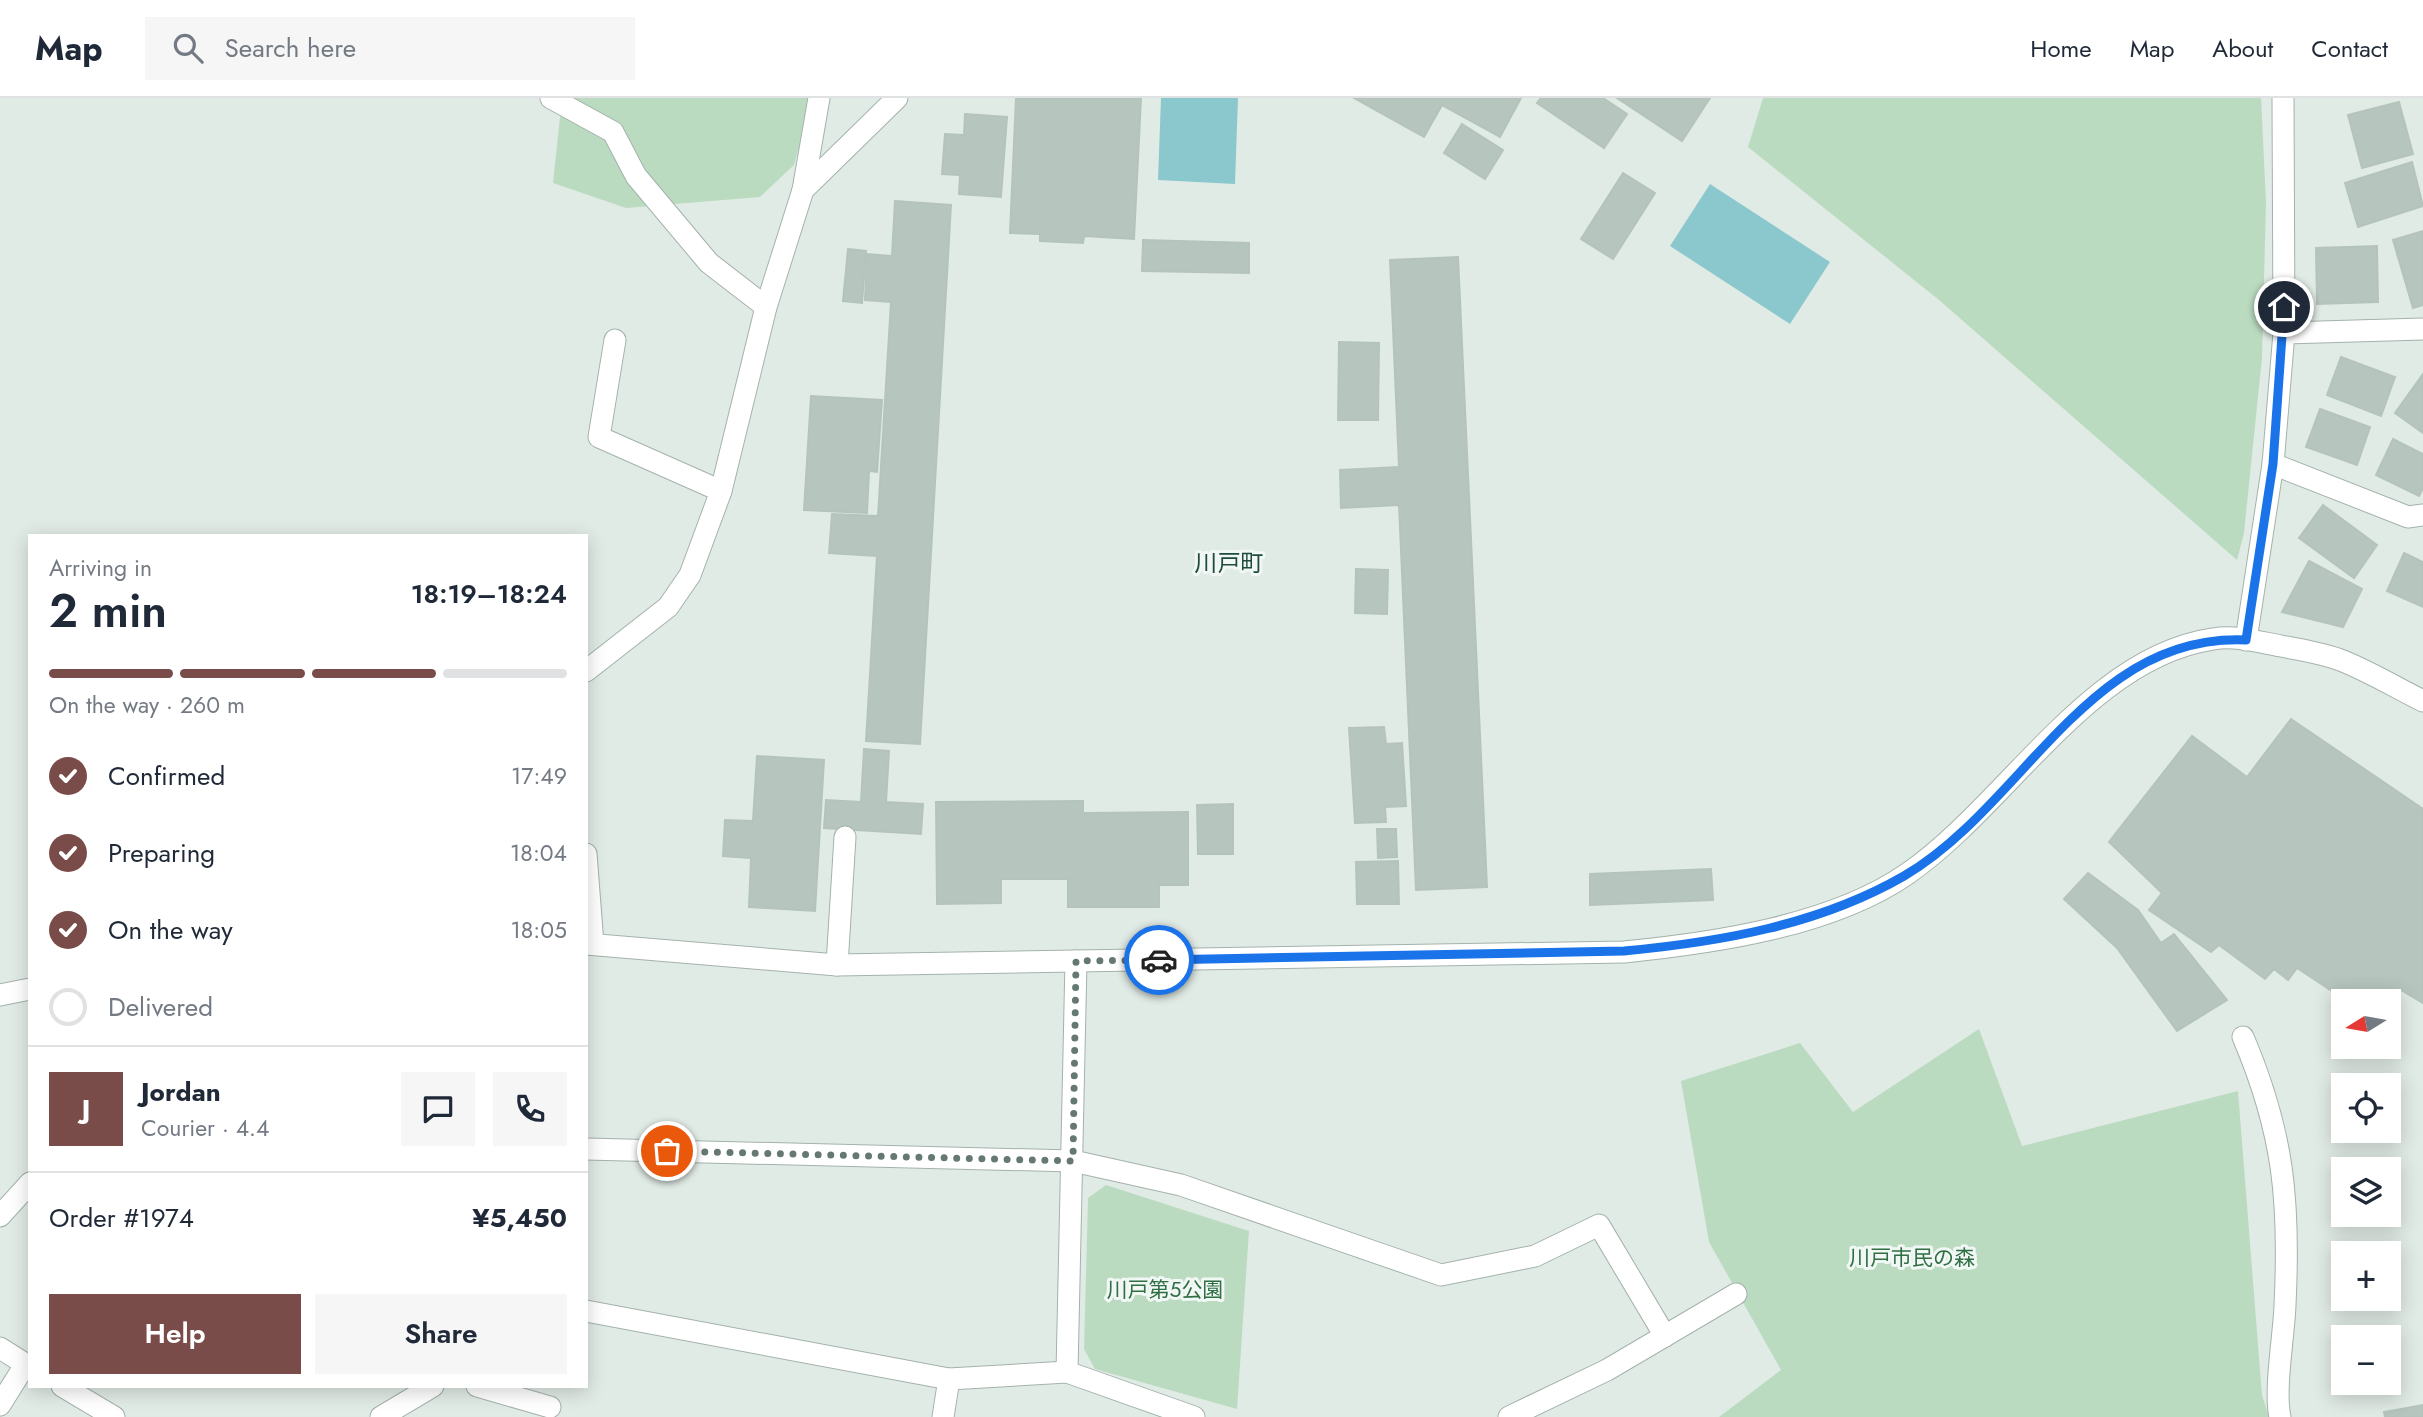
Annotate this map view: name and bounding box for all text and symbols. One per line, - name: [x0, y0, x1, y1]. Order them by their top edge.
- search box: [145, 17, 635, 80]
- text: Map: [35, 25, 103, 72]
- icon: search: [169, 29, 207, 67]
- text: Search here: [225, 29, 356, 67]
- text: Home: [2030, 31, 2092, 66]
- text: Map: [2130, 31, 2174, 66]
- text: About: [2212, 31, 2273, 66]
- text: Contact: [2311, 31, 2388, 66]
- pin: [2254, 277, 2314, 337]
- icon: home: [2265, 288, 2303, 326]
- district label: 川戸町: [1195, 546, 1264, 580]
- text: Arriving in: [49, 551, 152, 585]
- text: 18:19–18:24: [411, 575, 567, 613]
- text: 2 min: [49, 578, 167, 644]
- text: On the way · 260 m: [49, 688, 245, 722]
- icon: check: [49, 757, 87, 795]
- text: Confirmed: [108, 757, 225, 795]
- text: 17:49: [511, 759, 567, 793]
- icon: check: [49, 834, 87, 872]
- text: Preparing: [108, 834, 215, 872]
- text: 18:04: [510, 836, 567, 870]
- icon: check: [49, 911, 87, 949]
- text: On the way: [108, 911, 233, 949]
- text: 18:05: [510, 913, 567, 947]
- courier: [1124, 925, 1194, 995]
- icon: car: [1140, 941, 1178, 979]
- text: Delivered: [108, 988, 213, 1026]
- north arrow: [2331, 989, 2401, 1059]
- map controls: [2331, 989, 2401, 1395]
- button: chat: [401, 1072, 475, 1146]
- button: phone: [493, 1072, 567, 1146]
- text: Jordan: [141, 1073, 221, 1111]
- button: locate: [2331, 1073, 2401, 1143]
- text: J: [82, 1090, 90, 1128]
- text: Courier · 4.4: [141, 1111, 269, 1145]
- pin: [637, 1121, 697, 1181]
- icon: bag: [648, 1132, 686, 1170]
- button: layers: [2331, 1157, 2401, 1227]
- text: Order #1974: [49, 1199, 194, 1237]
- text: ¥5,450: [472, 1199, 567, 1237]
- button: +: [2331, 1241, 2401, 1311]
- park label: 川戸市民の森: [1849, 1243, 1975, 1273]
- park label: 川戸第5公園: [1107, 1275, 1223, 1305]
- button: Help: [49, 1294, 301, 1374]
- button: Share: [315, 1294, 567, 1374]
- button: −: [2331, 1325, 2401, 1395]

